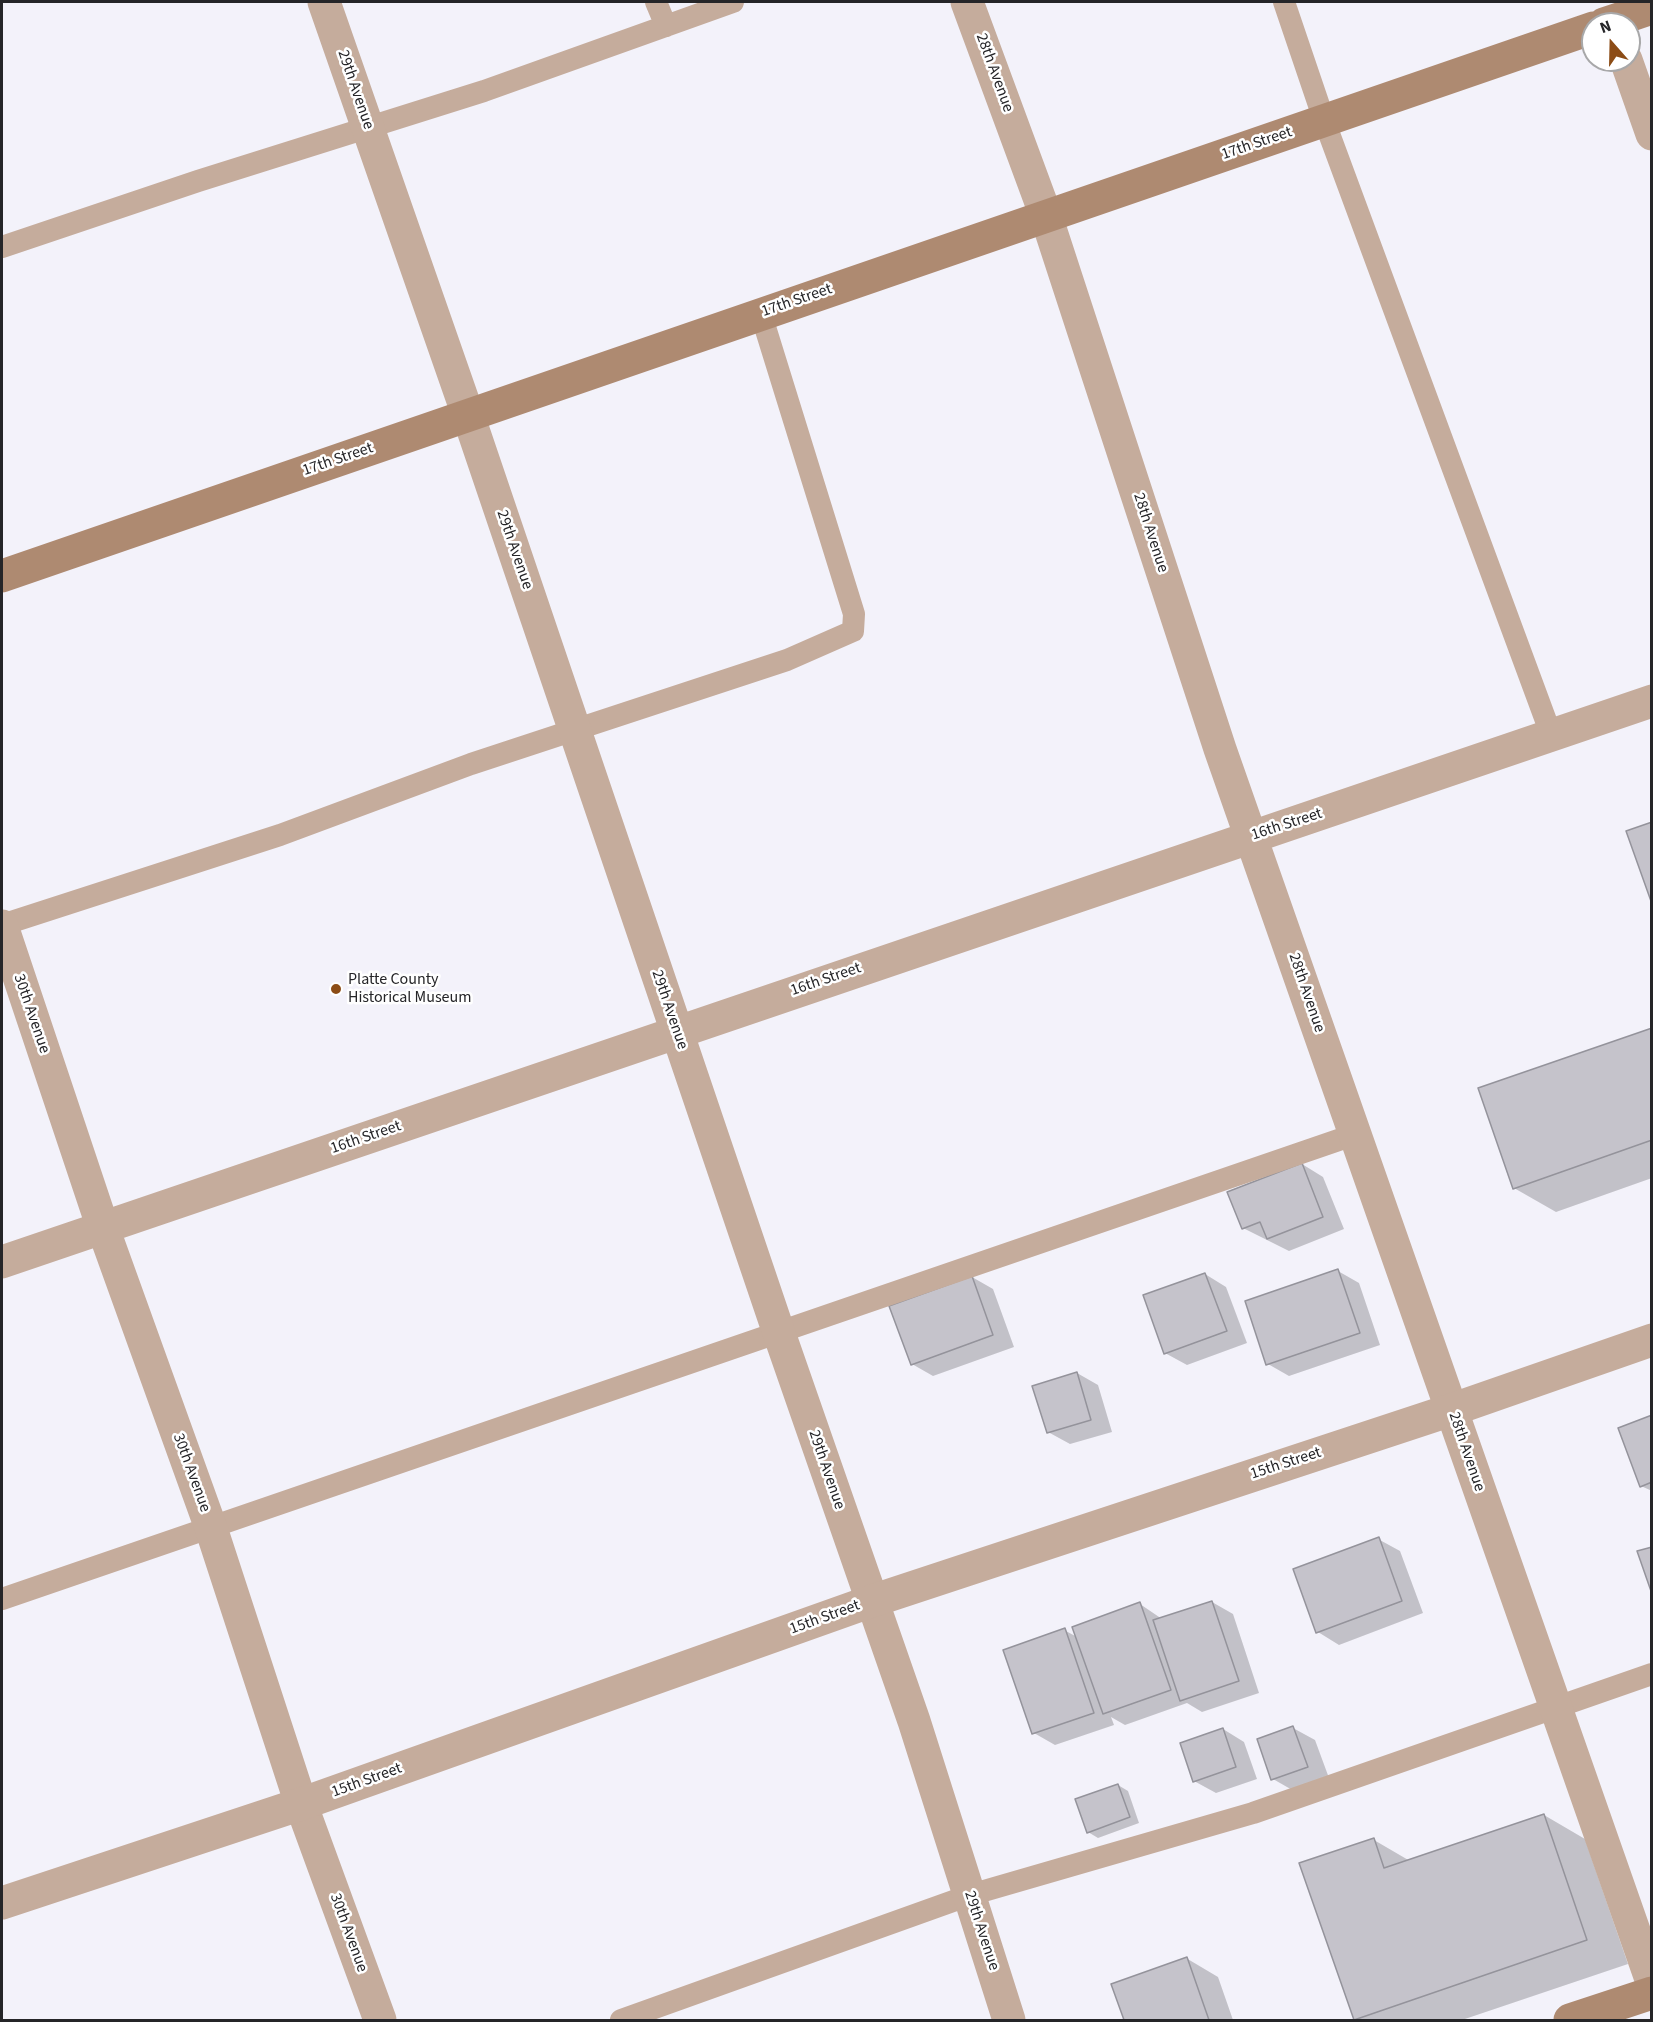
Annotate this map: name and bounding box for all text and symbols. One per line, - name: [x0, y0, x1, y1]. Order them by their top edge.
- north arrow: [1581, 12, 1641, 72]
- text: N: [1597, 15, 1614, 39]
- street label: 28th Avenue: [971, 31, 1017, 115]
- street label: 29th Avenue: [332, 48, 378, 132]
- street label: 17th Street: [1219, 123, 1295, 165]
- street label: 17th Street: [759, 280, 835, 322]
- street label: 17th Street: [300, 439, 376, 481]
- street label: 28th Avenue: [1128, 491, 1172, 575]
- street label: 29th Avenue: [491, 508, 537, 592]
- street label: 16th Street: [1249, 805, 1325, 845]
- street label: 28th Avenue: [1283, 951, 1329, 1035]
- street label: 16th Street: [788, 959, 864, 1001]
- street label: 29th Avenue: [646, 968, 692, 1052]
- place label: Platte County Historical Museum: [348, 970, 472, 1008]
- street label: 30th Avenue: [8, 972, 54, 1056]
- marker: Platte County Historical Museum: [329, 982, 343, 996]
- street label: 16th Street: [328, 1117, 404, 1159]
- street label: 28th Avenue: [1443, 1410, 1489, 1494]
- street label: 29th Avenue: [803, 1428, 849, 1512]
- street label: 30th Avenue: [168, 1431, 214, 1515]
- street label: 15th Street: [1248, 1444, 1324, 1484]
- street label: 15th Street: [787, 1596, 863, 1640]
- street label: 15th Street: [329, 1759, 405, 1803]
- street label: 29th Avenue: [959, 1889, 1003, 1973]
- street label: 30th Avenue: [325, 1891, 371, 1975]

